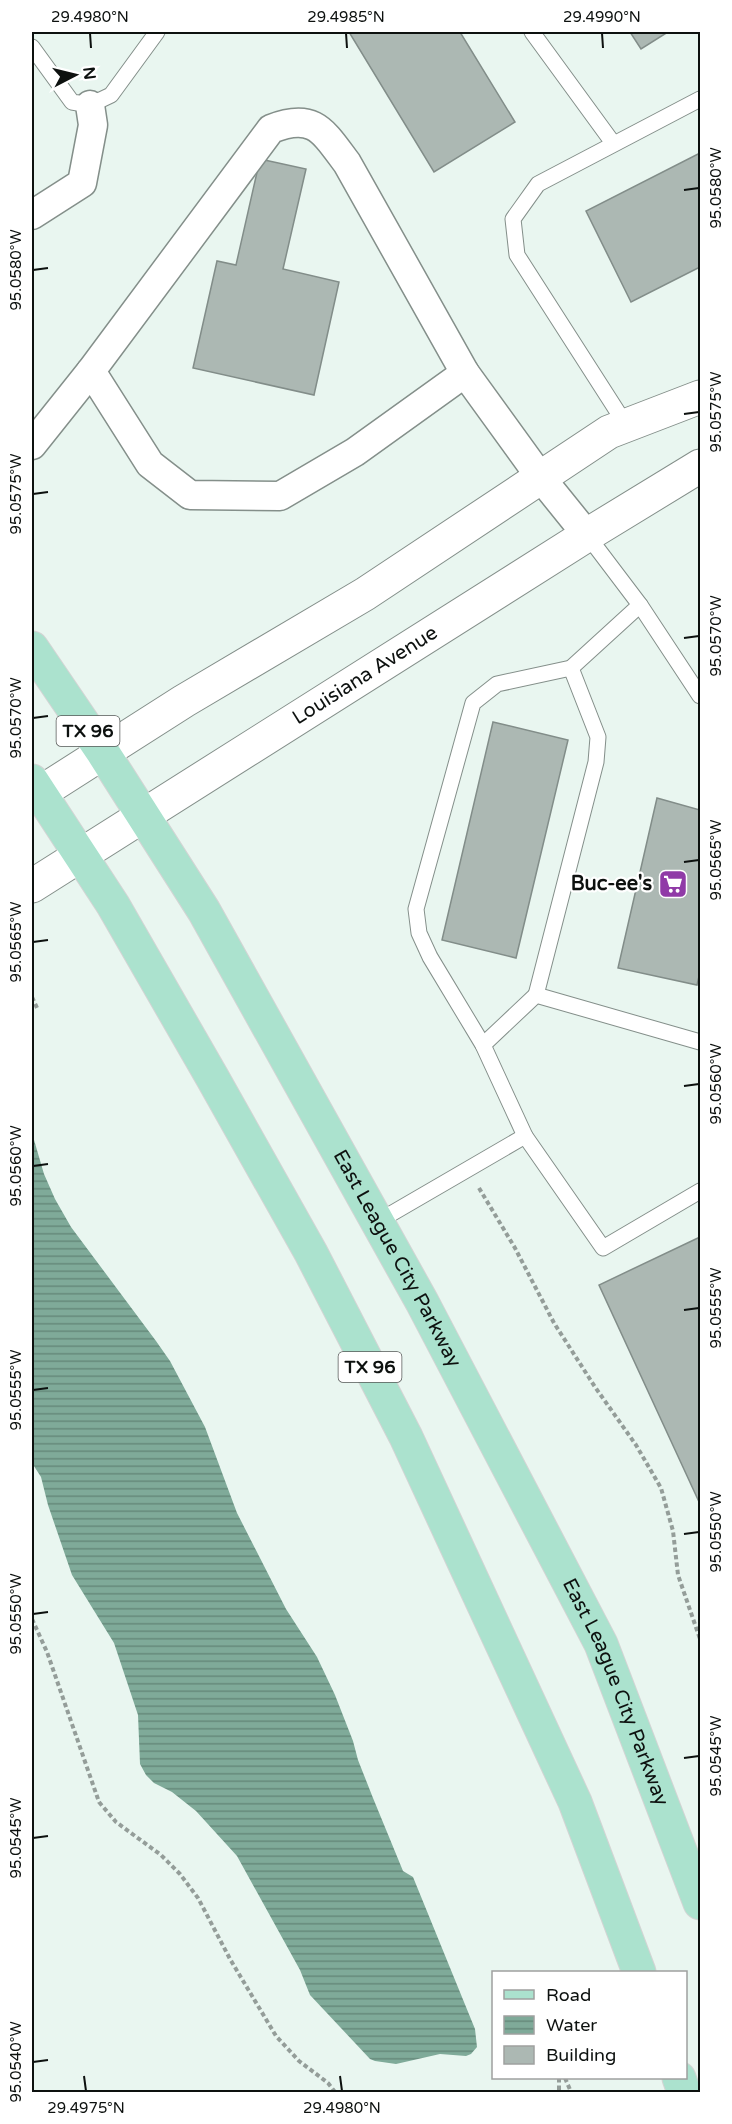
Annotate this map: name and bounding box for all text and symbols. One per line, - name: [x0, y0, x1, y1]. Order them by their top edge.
- text: 29.4980°N: [51, 8, 129, 26]
- text: 29.4985°N: [307, 8, 385, 26]
- text: 29.4990°N: [563, 8, 641, 26]
- north arrow: [45, 45, 105, 105]
- text: N: [78, 66, 100, 81]
- text: 95.0580°W: [707, 147, 725, 229]
- text: 95.0580°W: [7, 229, 25, 311]
- text: 95.0575°W: [707, 372, 725, 452]
- text: 95.0575°W: [7, 454, 25, 534]
- text: 95.0570°W: [707, 595, 725, 677]
- street label: Louisiana Avenue: [288, 621, 442, 730]
- text: 95.0570°W: [7, 677, 25, 759]
- road number: TX 96: [56, 716, 119, 746]
- text: 95.0565°W: [707, 820, 725, 900]
- supermarket icon: Buc-ee's: [657, 868, 689, 900]
- place label: Buc-ee's: [571, 872, 652, 896]
- text: 95.0565°W: [7, 902, 25, 982]
- text: 95.0560°W: [707, 1043, 725, 1125]
- text: 95.0560°W: [7, 1125, 25, 1207]
- street label: East League City Parkway: [328, 1146, 466, 1372]
- text: 95.0555°W: [707, 1268, 725, 1348]
- text: 95.0555°W: [7, 1350, 25, 1430]
- road number: TX 96: [338, 1352, 401, 1382]
- text: 95.0550°W: [707, 1491, 725, 1573]
- text: 95.0550°W: [7, 1573, 25, 1655]
- street label: East League City Parkway: [557, 1575, 674, 1809]
- text: 95.0545°W: [707, 1716, 725, 1796]
- text: 95.0545°W: [7, 1798, 25, 1878]
- legend: [492, 1971, 687, 2079]
- text: Road: [546, 1984, 591, 2006]
- text: Water: [546, 2014, 597, 2036]
- text: 95.0540°W: [7, 2021, 25, 2103]
- text: Building: [546, 2044, 616, 2066]
- text: 29.4975°N: [47, 2099, 125, 2117]
- text: 29.4980°N: [303, 2099, 381, 2117]

